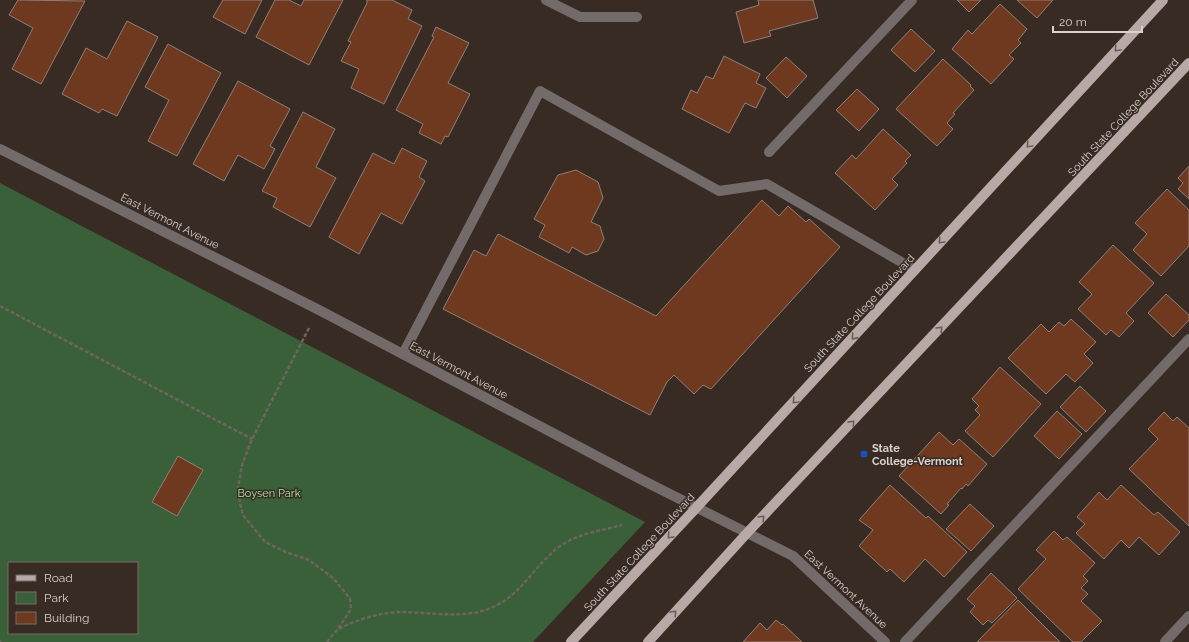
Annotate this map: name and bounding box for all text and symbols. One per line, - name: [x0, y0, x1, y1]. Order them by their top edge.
- scale bar: [1053, 8, 1142, 34]
- text: 20 m: [1059, 15, 1087, 29]
- one-way arrow: [1115, 45, 1122, 52]
- street label: South State College Boulevard: [1065, 56, 1182, 179]
- one-way arrow: [1027, 140, 1034, 148]
- street label: East Vermont Avenue: [118, 191, 222, 252]
- one-way arrow: [939, 236, 946, 244]
- street label: South State College Boulevard: [801, 252, 918, 375]
- one-way arrow: [936, 326, 943, 333]
- one-way arrow: [851, 332, 858, 340]
- street label: East Vermont Avenue: [408, 339, 510, 402]
- one-way arrow: [792, 396, 800, 404]
- one-way arrow: [847, 421, 854, 428]
- place label: State College-Vermont: [872, 442, 964, 468]
- marker: State College-Vermont: [859, 449, 869, 459]
- park label: Boysen Park: [238, 487, 301, 500]
- street label: South State College Boulevard: [581, 491, 698, 614]
- one-way arrow: [758, 515, 765, 523]
- one-way arrow: [667, 531, 675, 539]
- street label: East Vermont Avenue: [801, 547, 890, 632]
- legend: [8, 562, 138, 634]
- text: Road: [44, 571, 73, 585]
- text: Park: [44, 591, 69, 605]
- text: Building: [44, 611, 90, 625]
- one-way arrow: [669, 611, 676, 618]

